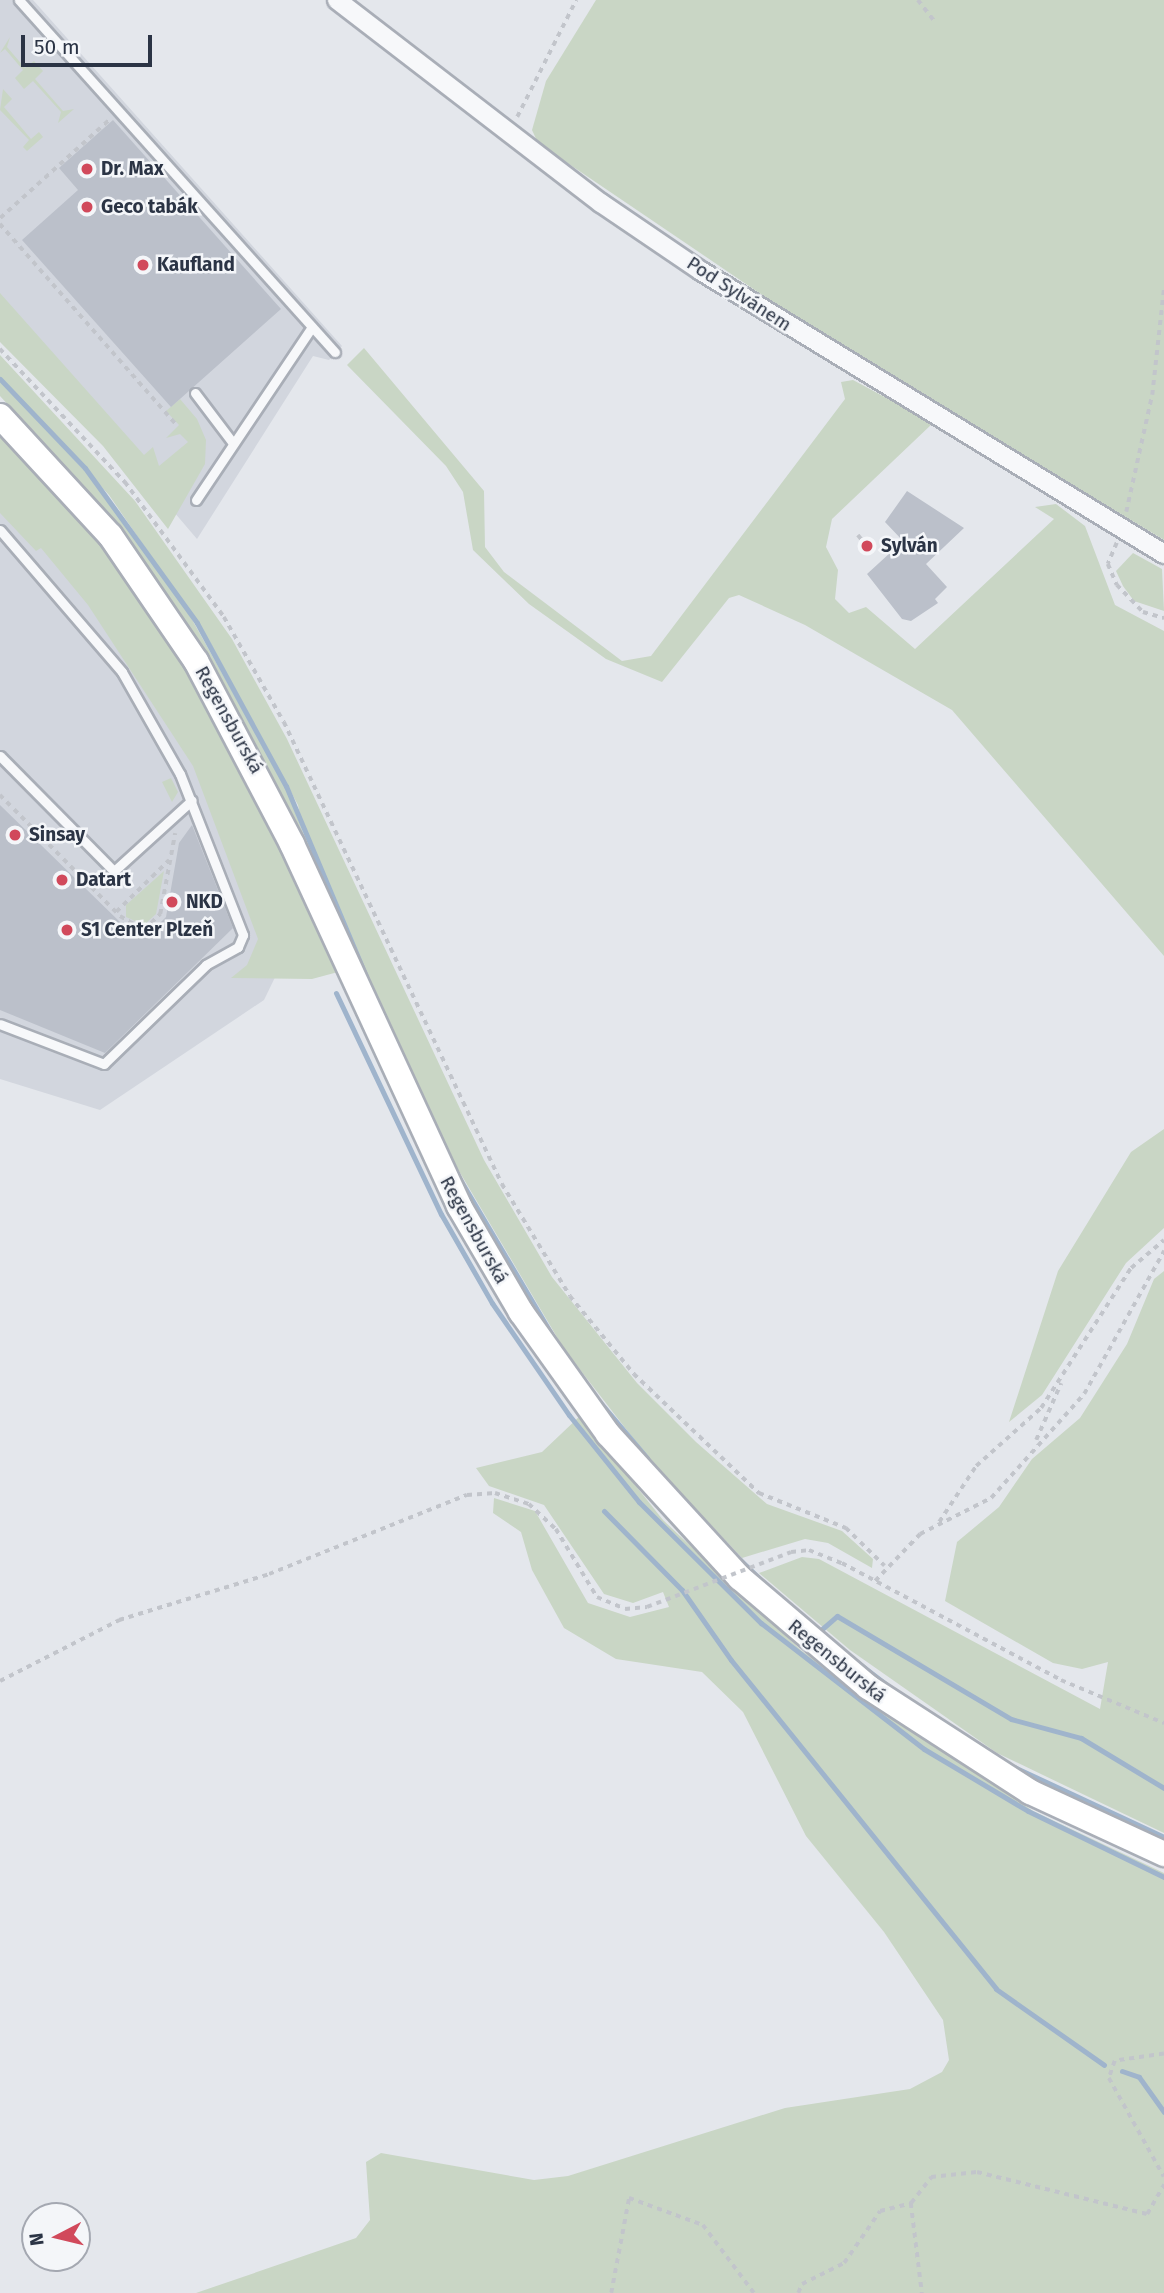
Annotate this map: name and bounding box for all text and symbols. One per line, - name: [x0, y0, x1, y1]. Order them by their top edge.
- scale bar: [24, 21, 156, 65]
- text: 50 m: [34, 34, 80, 60]
- place label: Dr. Max: [101, 158, 164, 180]
- marker: Dr. Max: [79, 161, 95, 177]
- place label: Geco tabák: [101, 196, 198, 218]
- marker: Geco tabák: [79, 199, 95, 215]
- street label: Pod Sylvánem: [682, 252, 796, 336]
- place label: Kaufland: [157, 254, 235, 276]
- marker: Kaufland: [135, 257, 151, 273]
- place label: Sylván: [881, 535, 938, 557]
- marker: Sylván: [859, 538, 875, 554]
- street label: Regensburská: [190, 662, 268, 778]
- place label: Sinsay: [29, 824, 85, 846]
- marker: Sinsay: [7, 827, 23, 843]
- place label: Datart: [76, 869, 131, 891]
- marker: Datart: [54, 872, 70, 888]
- place label: NKD: [186, 891, 223, 913]
- marker: NKD: [164, 894, 180, 910]
- place label: S1 Center Plzeň: [81, 919, 213, 941]
- marker: S1 Center Plzeň: [59, 922, 75, 938]
- street label: Regensburská: [435, 1172, 513, 1288]
- street label: Regensburská: [783, 1615, 891, 1707]
- north arrow: [21, 2202, 91, 2272]
- text: N: [24, 2232, 49, 2247]

